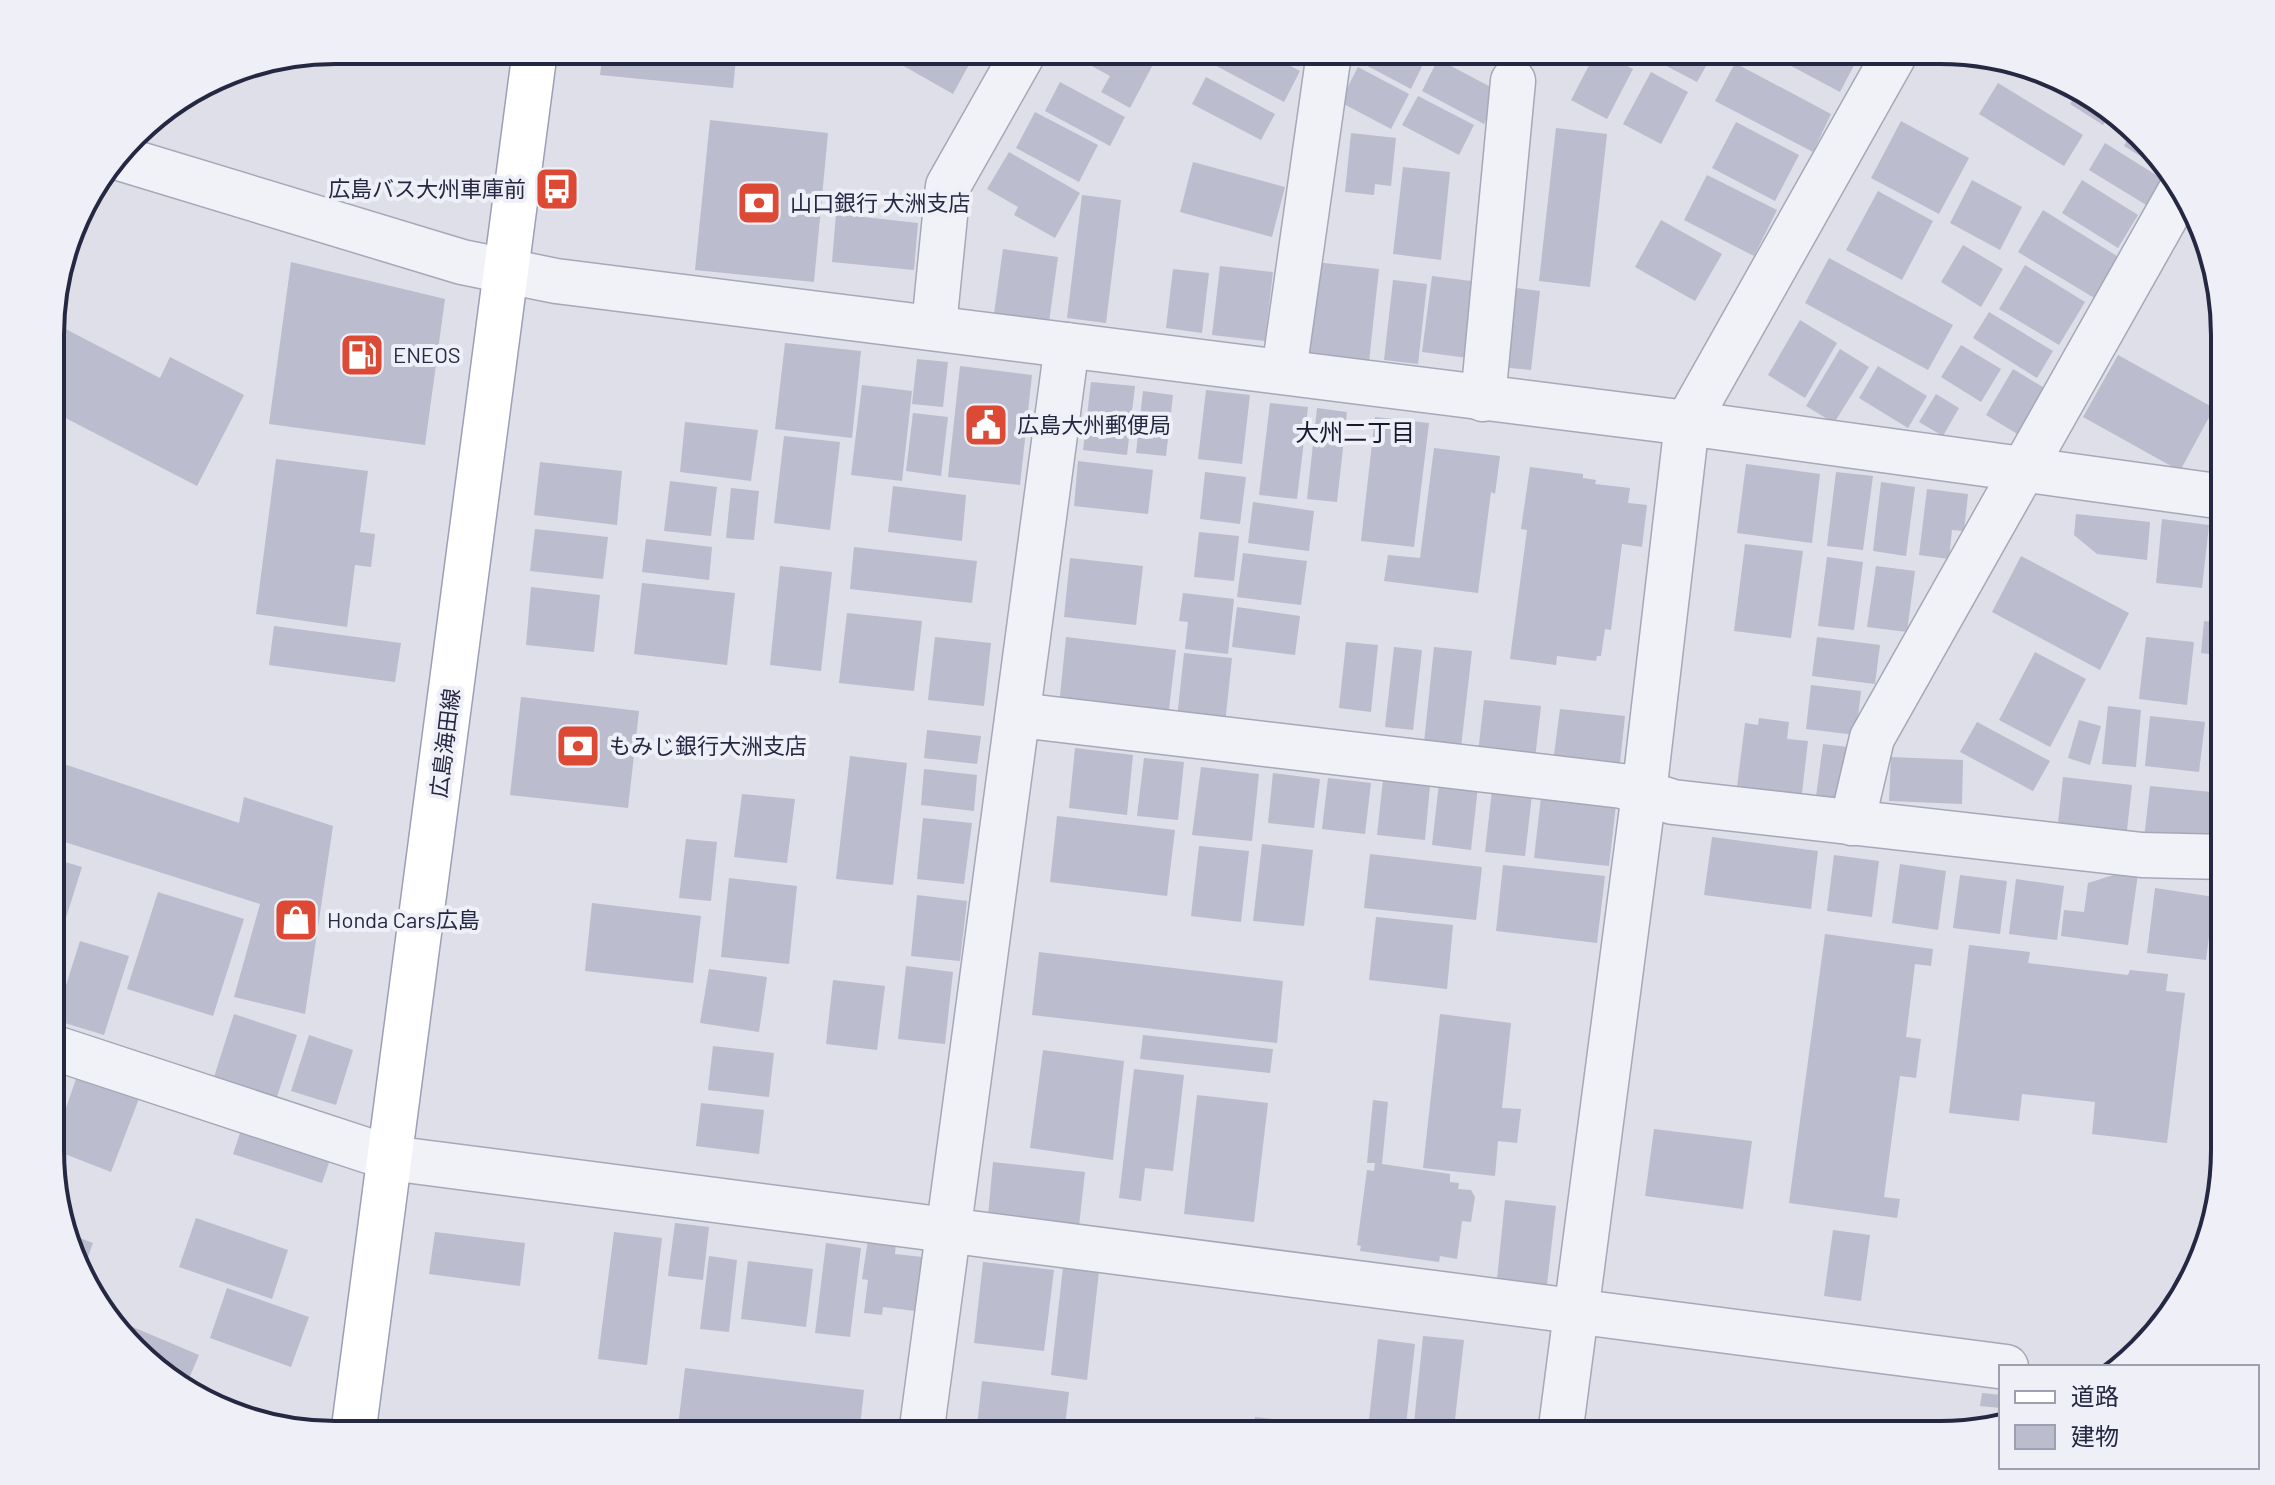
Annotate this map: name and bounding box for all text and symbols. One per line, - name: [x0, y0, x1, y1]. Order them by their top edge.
- bus stop icon: 広島バス大州車庫前: [533, 165, 581, 213]
- place label: 広島バス大州車庫前: [328, 175, 526, 201]
- bank icon: 山口銀行 大洲支店: [735, 179, 783, 227]
- place label: 山口銀行 大洲支店: [790, 189, 970, 215]
- fuel station icon: ENEOS: [338, 331, 386, 379]
- place label: ENEOS: [393, 341, 461, 367]
- public building icon: 広島大州郵便局: [962, 401, 1010, 449]
- place label: 広島大州郵便局: [1017, 411, 1171, 437]
- district label: 大州二丁目: [1295, 417, 1415, 446]
- street label: 広島海田線: [424, 687, 464, 799]
- bank icon: もみじ銀行大洲支店: [554, 722, 602, 770]
- place label: もみじ銀行大洲支店: [609, 732, 807, 758]
- shop icon: Honda Cars広島: [272, 896, 320, 944]
- place label: Honda Cars広島: [327, 906, 480, 932]
- legend: [1999, 1365, 2259, 1469]
- text: 道路: [2071, 1381, 2119, 1410]
- text: 建物: [2071, 1421, 2119, 1450]

